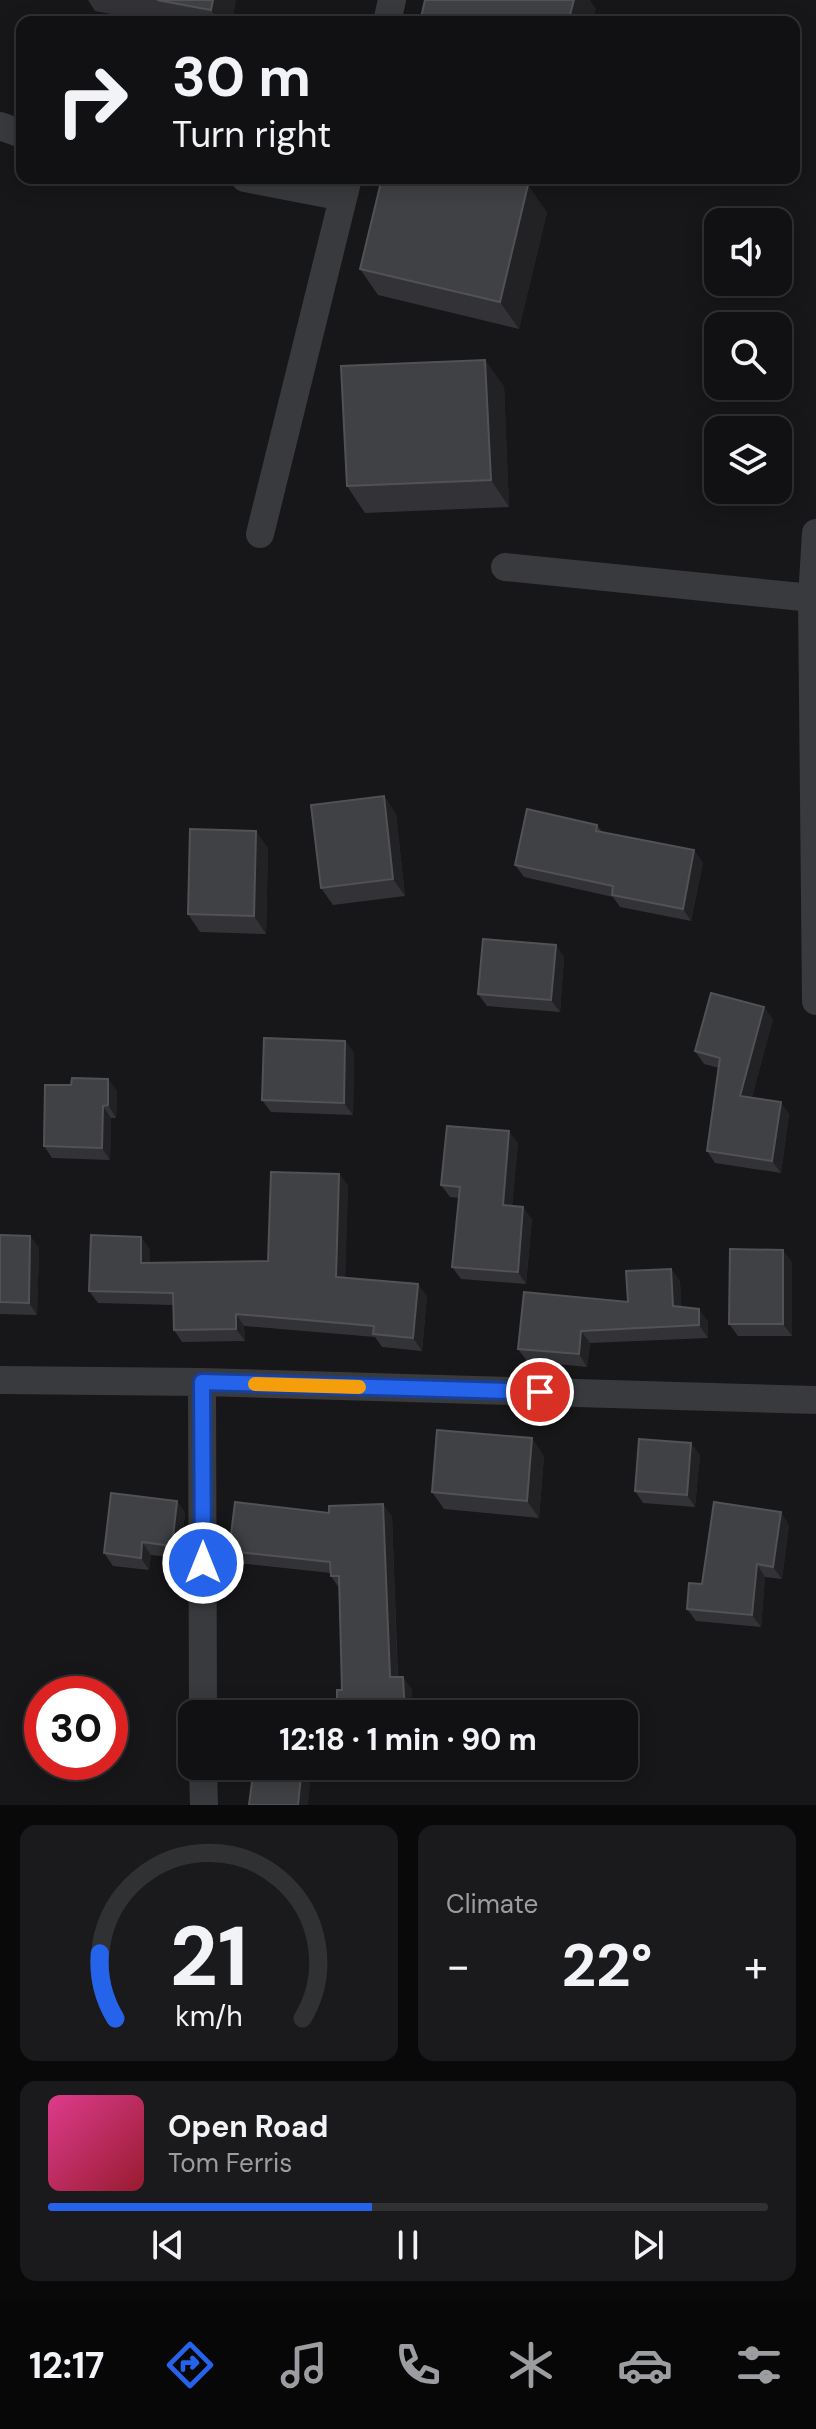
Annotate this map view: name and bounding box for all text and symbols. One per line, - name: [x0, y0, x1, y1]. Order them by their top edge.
- text: 30 m: [172, 40, 311, 113]
- icon: right: [40, 48, 144, 152]
- text: Turn right: [172, 111, 331, 158]
- map controls: [704, 208, 792, 504]
- button: sound: [704, 208, 792, 296]
- button: search: [704, 312, 792, 400]
- button: layers: [704, 416, 792, 504]
- pin: [506, 1358, 574, 1426]
- icon: arrive: [518, 1370, 562, 1414]
- position arrow: [161, 1521, 245, 1605]
- speed limit sign: 30: [24, 1676, 128, 1780]
- text: 12:18 · 1 min · 90 m: [279, 1720, 537, 1759]
- text: Climate: [446, 1887, 538, 1921]
- text: 21: [170, 1902, 248, 2011]
- text: 22°: [561, 1926, 653, 2005]
- text: −: [446, 1937, 470, 1995]
- text: +: [744, 1937, 768, 1995]
- text: km/h: [175, 1998, 243, 2035]
- text: Open Road: [168, 2107, 328, 2146]
- text: Tom Ferris: [168, 2146, 292, 2180]
- icon: previous: [146, 2223, 190, 2267]
- icon: pause: [386, 2223, 430, 2267]
- icon: next: [626, 2223, 670, 2267]
- icon: directions: [162, 2337, 218, 2393]
- icon: music: [276, 2337, 332, 2393]
- icon: phone: [390, 2337, 446, 2393]
- icon: climate: [503, 2337, 559, 2393]
- icon: car: [617, 2337, 673, 2393]
- icon: filters: [731, 2337, 787, 2393]
- text: 12:17: [29, 2342, 104, 2389]

